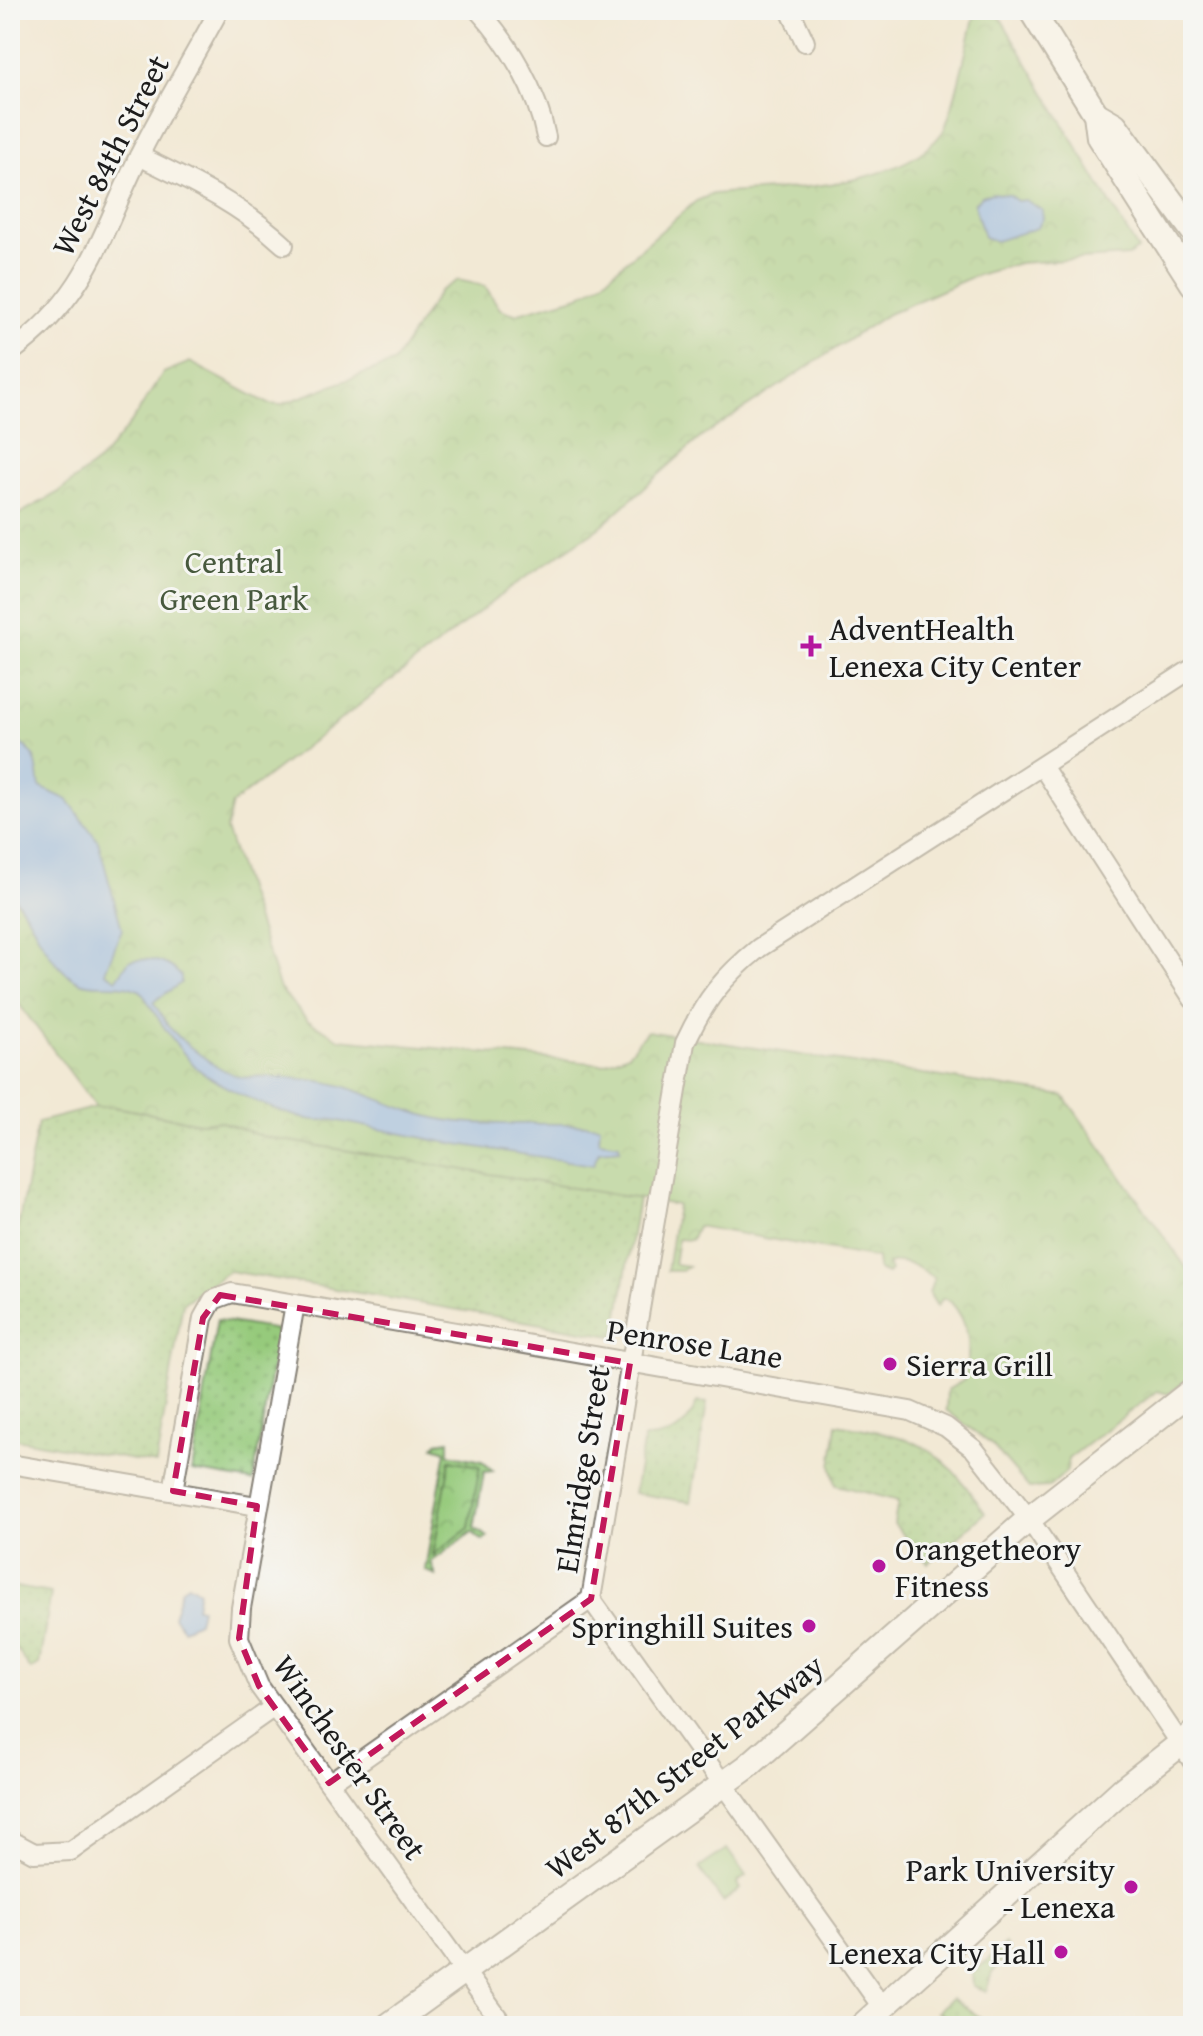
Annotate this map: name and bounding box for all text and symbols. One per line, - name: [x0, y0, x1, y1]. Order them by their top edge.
- street label: West 84th Street: [39, 46, 181, 264]
- park label: Central Green Park: [160, 538, 309, 622]
- place label: AdventHealth Lenexa City Center: [829, 605, 1081, 689]
- marker: AdventHealth Lenexa City Center: [800, 635, 822, 657]
- street label: Penrose Lane: [604, 1306, 786, 1380]
- place label: Sierra Grill: [906, 1341, 1053, 1388]
- marker: Sierra Grill: [881, 1355, 899, 1373]
- street label: Elmridge Street: [542, 1362, 622, 1576]
- place label: Orangetheory Fitness: [895, 1525, 1081, 1609]
- marker: Orangetheory Fitness: [870, 1557, 888, 1575]
- place label: Springhill Suites: [571, 1603, 793, 1650]
- marker: Springhill Suites: [800, 1617, 818, 1635]
- street label: West 87th Street Parkway: [535, 1642, 833, 1890]
- street label: Winchester Street: [262, 1645, 438, 1869]
- place label: Park University - Lenexa: [906, 1846, 1115, 1930]
- marker: Park University - Lenexa: [1122, 1878, 1140, 1896]
- place label: Lenexa City Hall: [828, 1929, 1045, 1976]
- marker: Lenexa City Hall: [1052, 1943, 1070, 1961]

